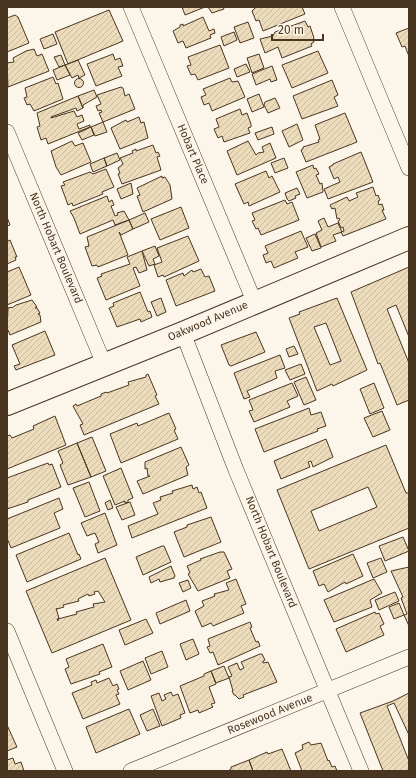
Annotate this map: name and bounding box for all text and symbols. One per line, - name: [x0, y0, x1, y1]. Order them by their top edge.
- scale bar: [272, 16, 323, 42]
- text: 20 m: [278, 23, 304, 37]
- street label: Hobart Place: [175, 122, 211, 186]
- street label: North Hobart Boulevard: [27, 191, 85, 305]
- street label: Oakwood Avenue: [166, 298, 250, 344]
- street label: North Hobart Boulevard: [243, 494, 299, 610]
- street label: Rosewood Avenue: [225, 691, 315, 737]

